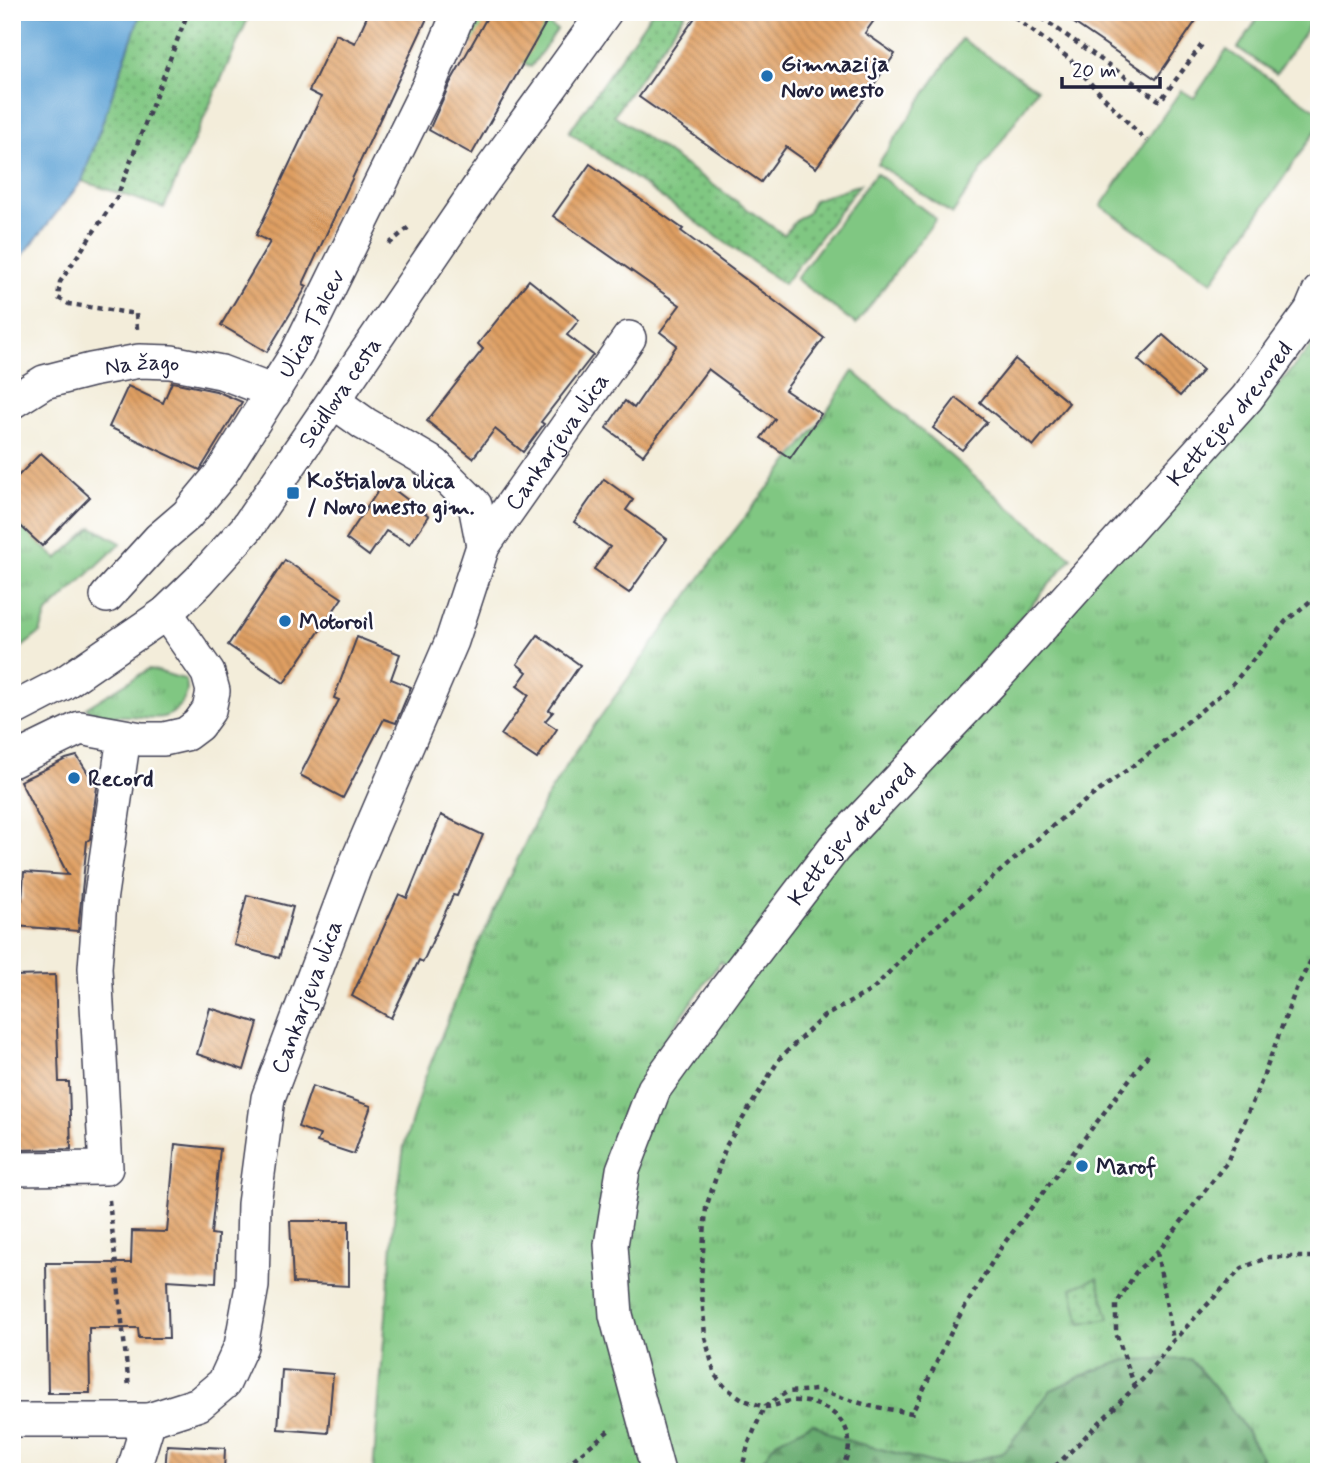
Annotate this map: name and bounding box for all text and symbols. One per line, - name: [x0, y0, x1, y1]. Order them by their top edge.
- scale bar: [1062, 46, 1160, 90]
- place label: Gimnazija Novo mesto: [781, 50, 890, 106]
- text: 20 m: [1072, 57, 1117, 85]
- marker: Gimnazija Novo mesto: [759, 68, 775, 84]
- street label: Ulica Talcev: [272, 265, 353, 385]
- street label: Seidlova cesta: [293, 332, 389, 455]
- street label: Kettejev drevored: [1161, 336, 1301, 494]
- street label: Na žago: [102, 348, 182, 384]
- street label: Cankarjeva ulica: [499, 368, 617, 517]
- place label: Koštialova ulica / Novo mesto gim.: [307, 467, 475, 523]
- marker: Koštialova ulica / Novo mesto gim.: [285, 485, 301, 501]
- place label: Motoroil: [299, 608, 374, 638]
- marker: Motoroil: [277, 613, 293, 629]
- street label: Kettejev drevored: [782, 758, 923, 913]
- place label: Record: [88, 765, 153, 795]
- marker: Record: [66, 770, 82, 786]
- street label: Cankarjeva ulica: [265, 916, 350, 1078]
- place label: Marof: [1096, 1153, 1156, 1183]
- marker: Marof: [1074, 1158, 1090, 1174]

